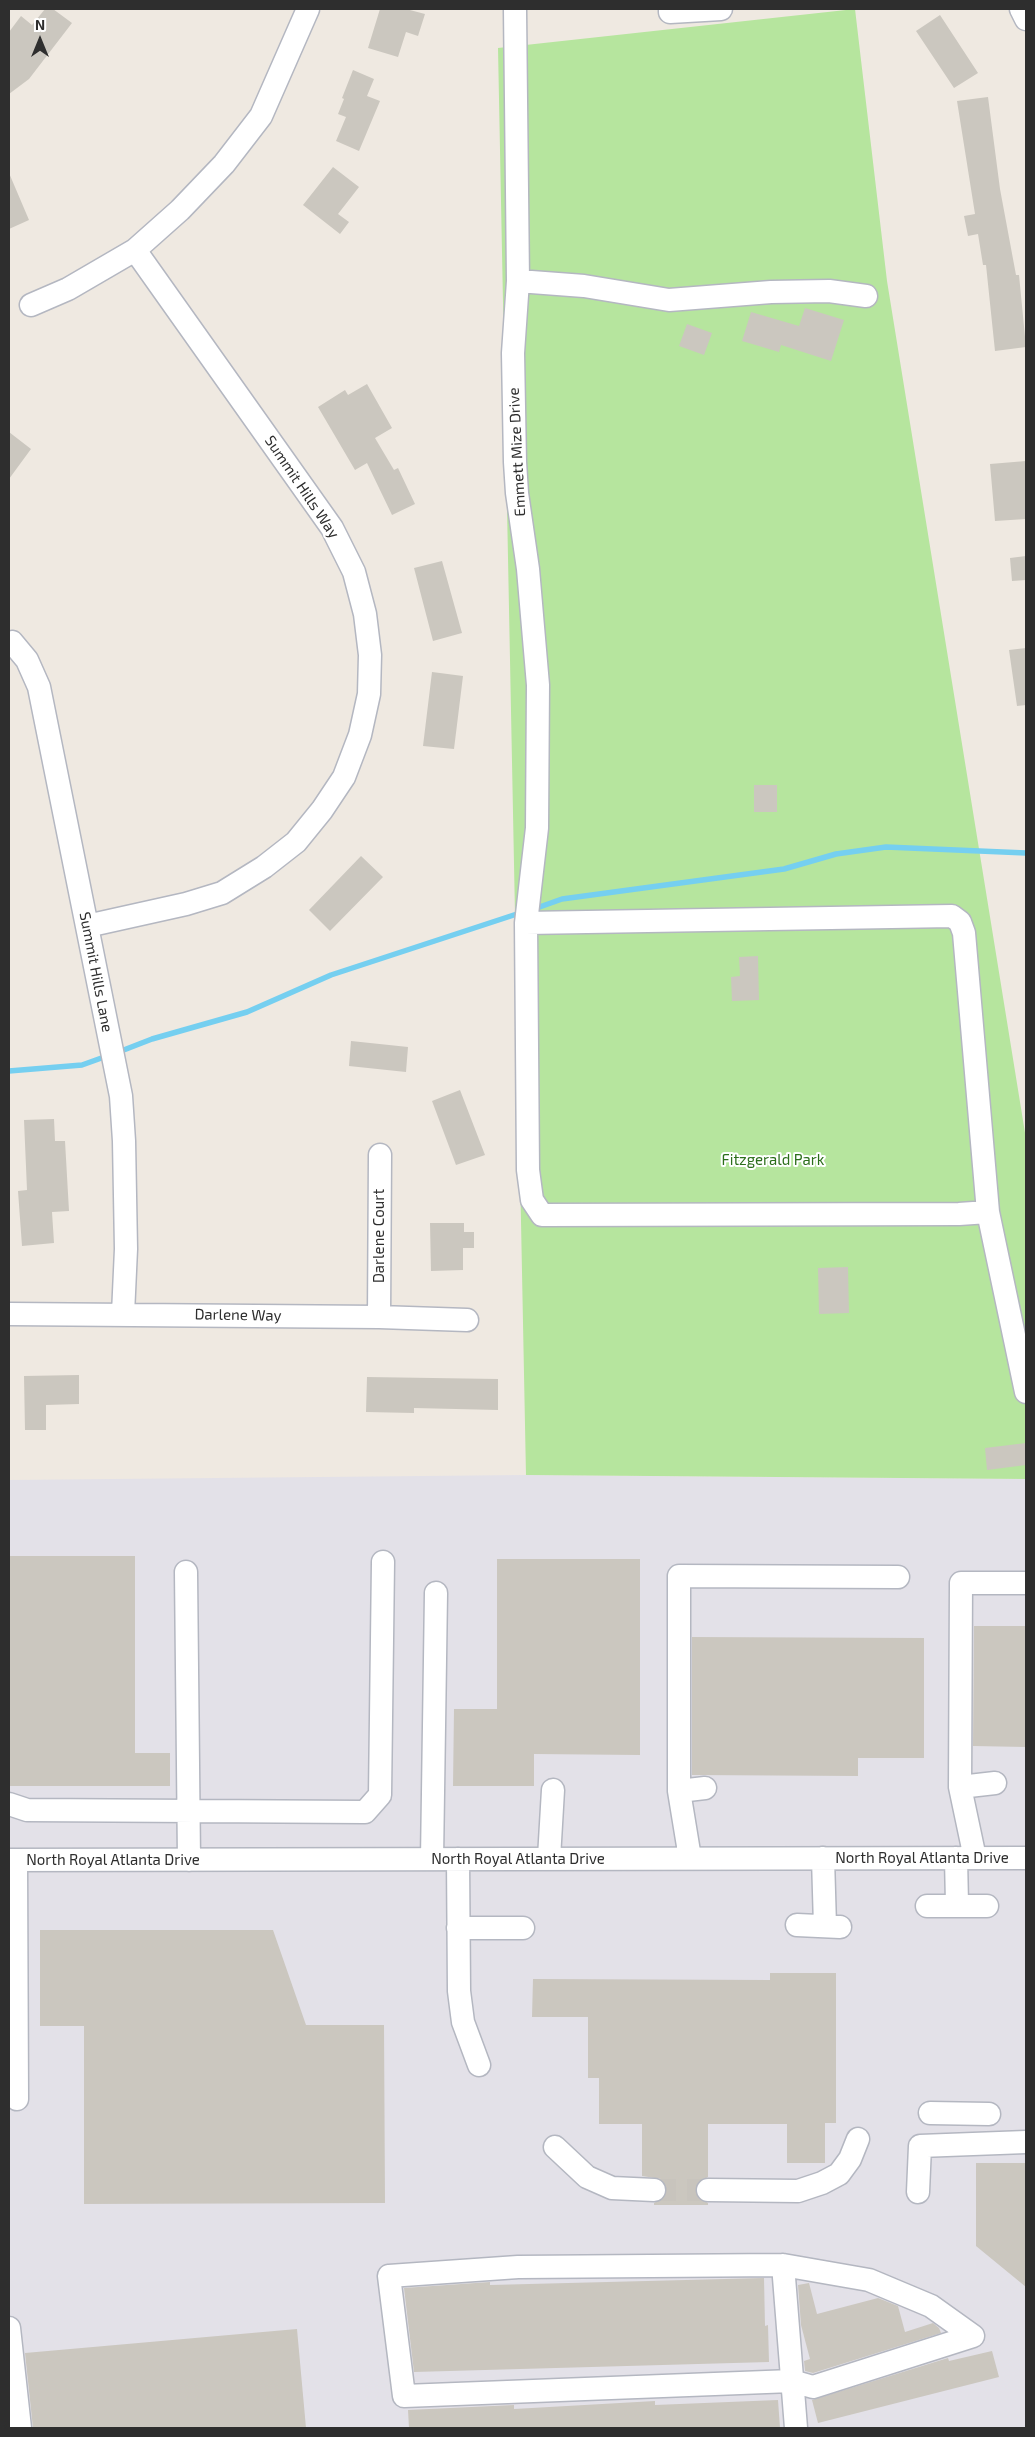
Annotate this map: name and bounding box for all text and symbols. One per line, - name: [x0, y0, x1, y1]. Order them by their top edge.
- north arrow: [15, 15, 65, 65]
- text: N: [35, 16, 45, 33]
- street label: Emmett Mize Drive: [505, 387, 529, 517]
- street label: Summit Hills Way: [261, 432, 343, 542]
- street label: Summit Hills Lane: [75, 910, 117, 1034]
- park label: Fitzgerald Park: [722, 1151, 824, 1169]
- street label: Darlene Court: [370, 1189, 388, 1283]
- street label: Darlene Way: [194, 1305, 282, 1325]
- street label: North Royal Atlanta Drive: [835, 1849, 1009, 1867]
- street label: North Royal Atlanta Drive: [431, 1850, 605, 1868]
- street label: North Royal Atlanta Drive: [26, 1851, 200, 1869]

